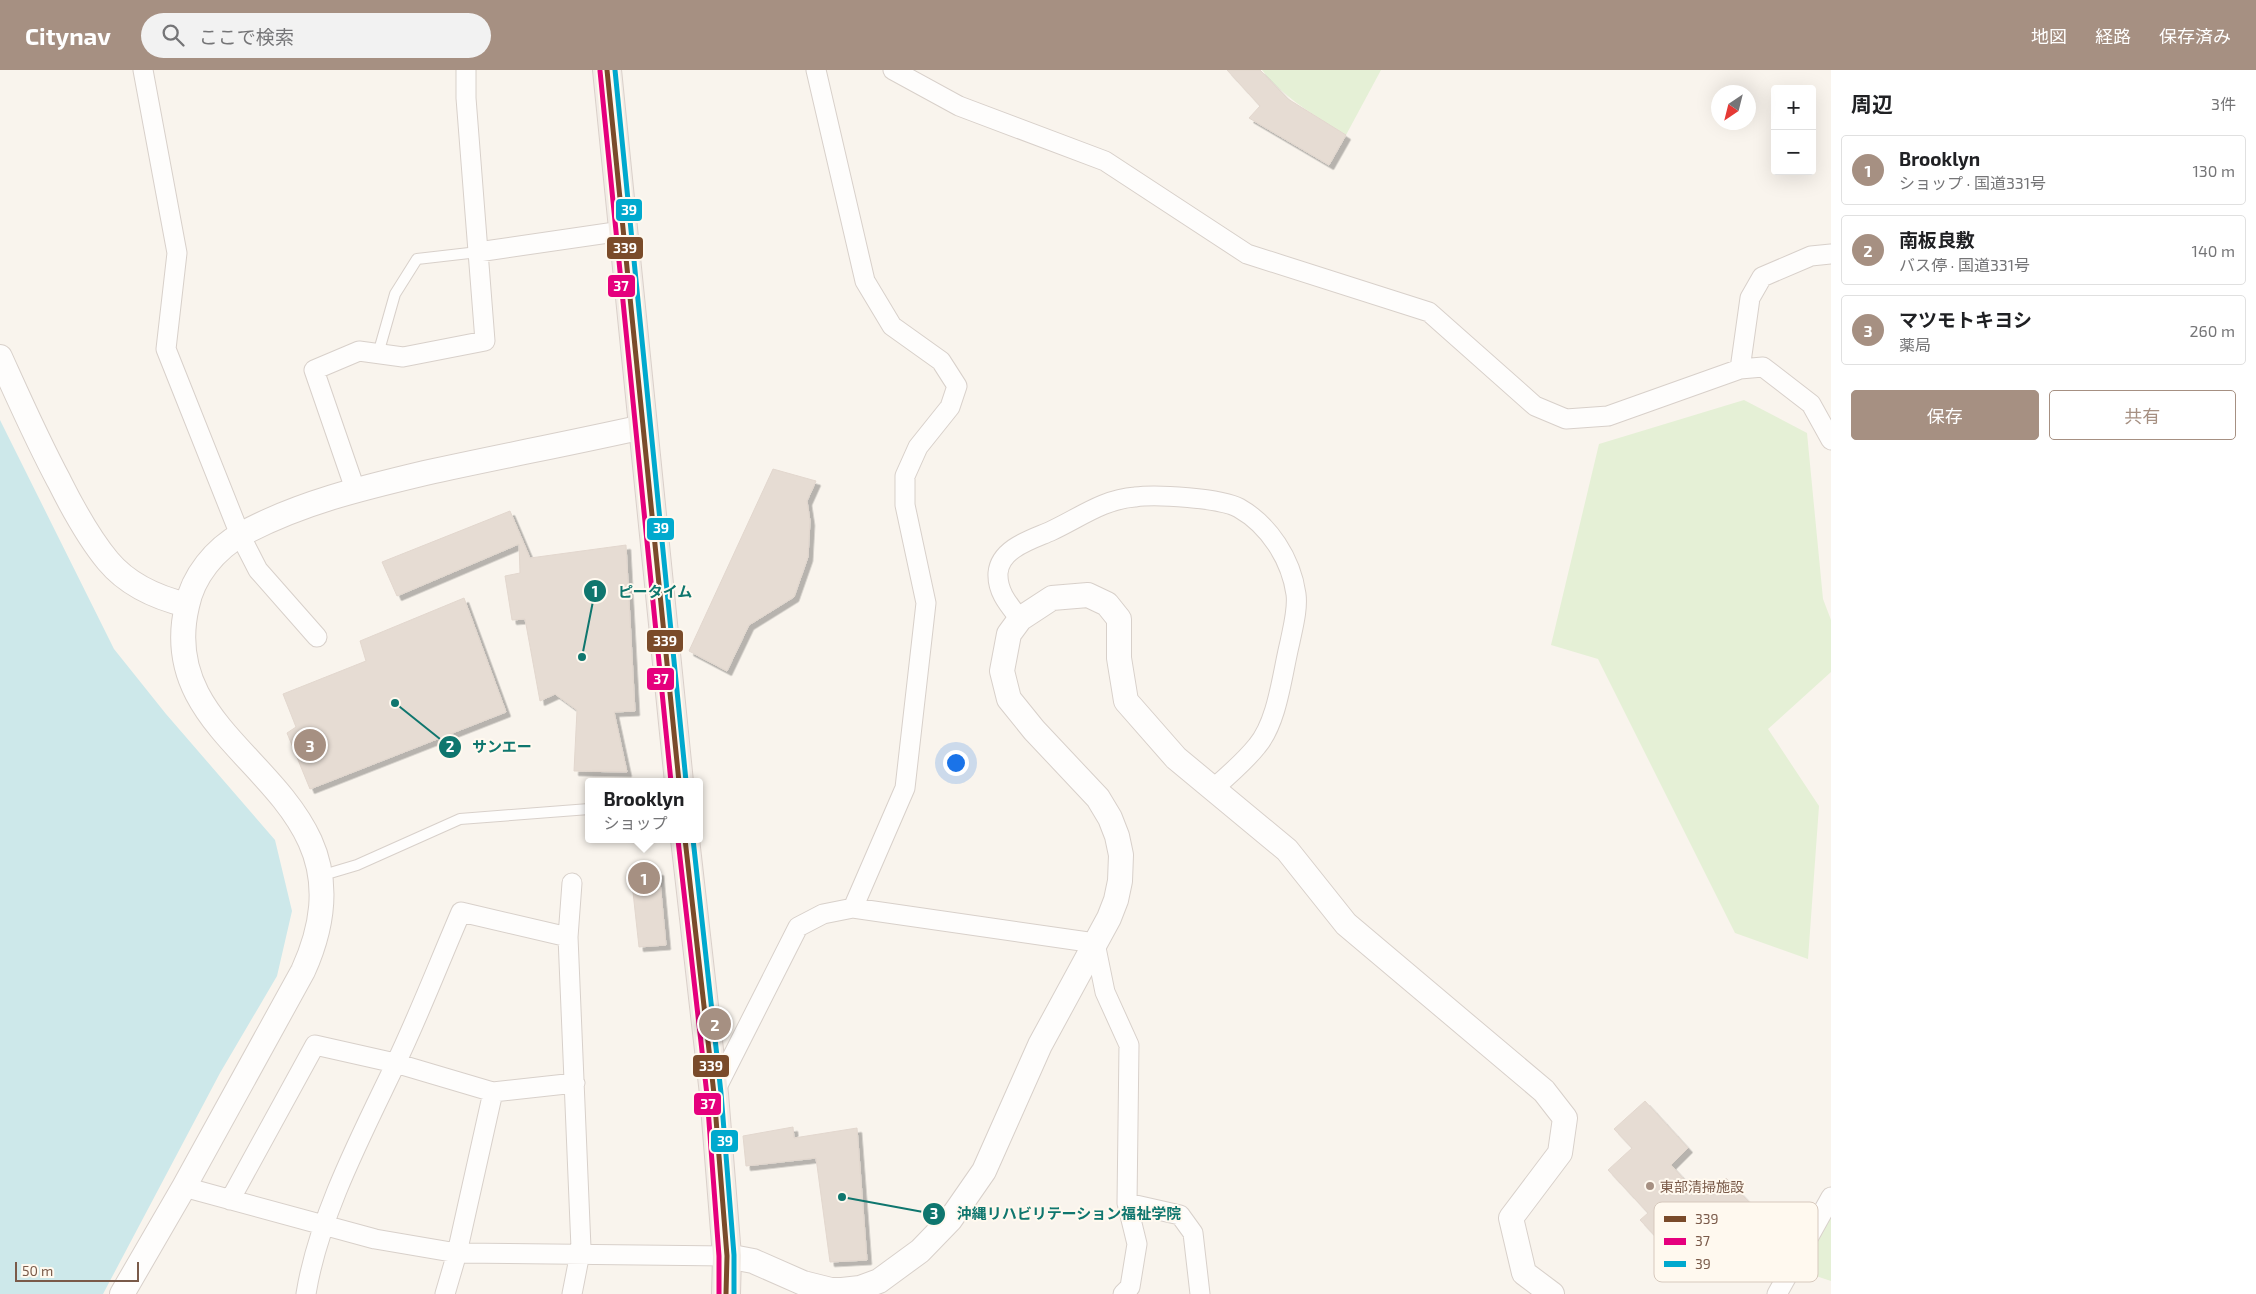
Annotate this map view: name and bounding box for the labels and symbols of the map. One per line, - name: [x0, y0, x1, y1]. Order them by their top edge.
- north arrow: [1711, 85, 1756, 130]
- line badge: 39: [615, 198, 643, 222]
- text: 39: [621, 201, 637, 218]
- line badge: 339: [606, 236, 644, 260]
- text: 339: [613, 239, 637, 256]
- line badge: 37: [607, 274, 636, 298]
- text: 37: [613, 277, 629, 294]
- line badge: 39: [646, 517, 675, 541]
- text: 39: [653, 519, 669, 536]
- callout: ピータイム: [582, 576, 702, 606]
- text: 1: [592, 582, 598, 600]
- text: ピータイム: [618, 582, 692, 600]
- line badge: 339: [646, 629, 684, 653]
- text: 339: [653, 632, 677, 649]
- line badge: 37: [646, 667, 675, 691]
- text: 37: [653, 670, 669, 687]
- pin: 3: [294, 726, 326, 764]
- callout: サンエー: [437, 732, 542, 762]
- text: 2: [446, 737, 455, 755]
- text: サンエー: [472, 737, 532, 755]
- your location: [943, 750, 969, 776]
- pin: 1: [628, 859, 660, 897]
- pin: 2: [699, 1005, 731, 1043]
- line badge: 339: [692, 1054, 730, 1078]
- text: 339: [699, 1057, 723, 1074]
- line badge: 37: [693, 1092, 722, 1116]
- text: 37: [700, 1095, 716, 1112]
- line badge: 39: [710, 1129, 739, 1153]
- text: 39: [717, 1132, 733, 1149]
- place label: 東部清掃施設: [1660, 1178, 1744, 1195]
- marker: 東部清掃施設: [1644, 1180, 1656, 1192]
- callout: 沖縄リハビリテーション福祉学院: [922, 1199, 1192, 1229]
- legend: [1654, 1202, 1818, 1282]
- text: 3: [930, 1204, 938, 1222]
- text: 沖縄リハビリテーション福祉学院: [957, 1204, 1181, 1222]
- text: 339: [1695, 1210, 1719, 1227]
- text: 37: [1695, 1232, 1710, 1249]
- text: 39: [1695, 1255, 1711, 1272]
- scale bar: [15, 1259, 139, 1282]

